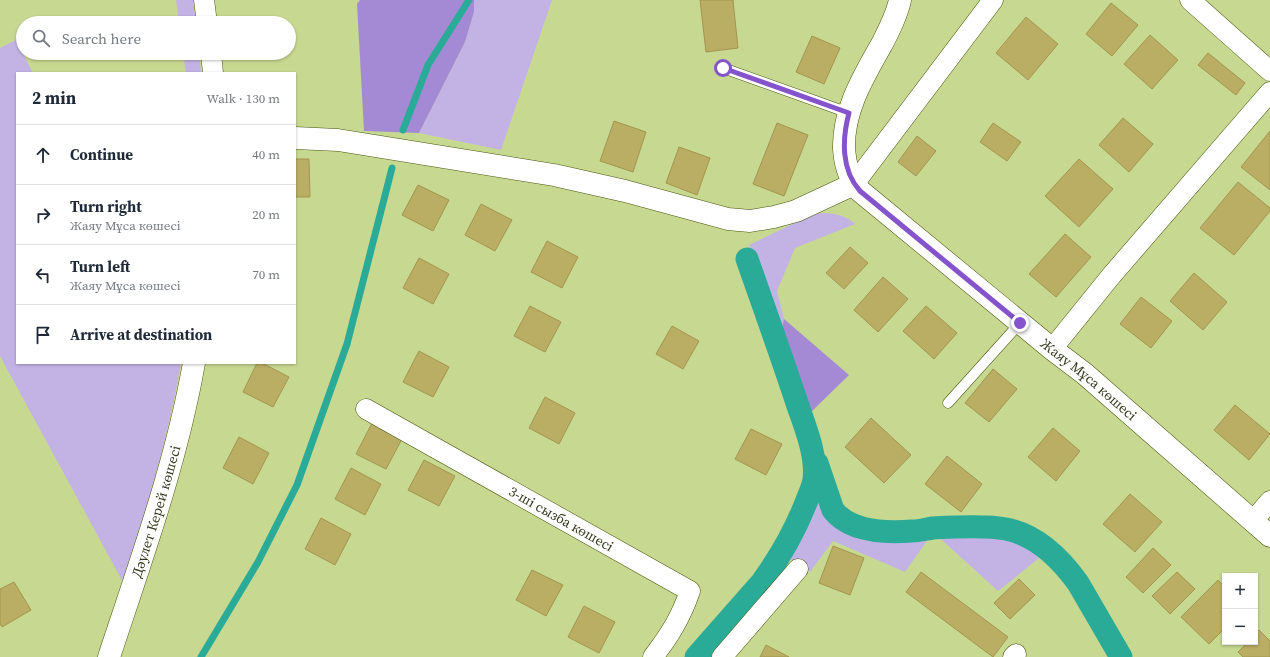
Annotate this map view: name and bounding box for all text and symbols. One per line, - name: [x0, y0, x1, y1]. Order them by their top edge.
- search box: [16, 16, 296, 60]
- icon: search: [30, 27, 52, 49]
- text: Search here: [62, 28, 141, 49]
- route start: [714, 59, 732, 77]
- text: 2 min: [32, 86, 76, 110]
- text: Walk · 130 m: [207, 90, 280, 107]
- icon: ahead: [32, 144, 54, 166]
- text: Continue: [70, 144, 133, 165]
- text: 40 m: [252, 146, 280, 163]
- text: Turn right: [70, 196, 142, 217]
- icon: right: [32, 204, 54, 226]
- text: 20 m: [252, 206, 280, 223]
- text: Жаяу Мұса көшесі: [70, 217, 181, 234]
- text: Turn left: [70, 256, 130, 277]
- icon: left: [32, 264, 54, 286]
- text: 70 m: [252, 266, 280, 283]
- text: Жаяу Мұса көшесі: [70, 277, 181, 294]
- route end: [1011, 314, 1029, 332]
- icon: arrive: [32, 324, 54, 346]
- text: Arrive at destination: [70, 324, 212, 345]
- street label: Жаяу Мұса көшесі: [1036, 334, 1141, 425]
- street label: Дәулет Керей көшесі: [126, 443, 185, 580]
- street label: 3-ші сызба көшесі: [505, 481, 617, 556]
- map controls: [1222, 573, 1258, 645]
- button: +: [1222, 573, 1258, 609]
- button: −: [1222, 609, 1258, 645]

